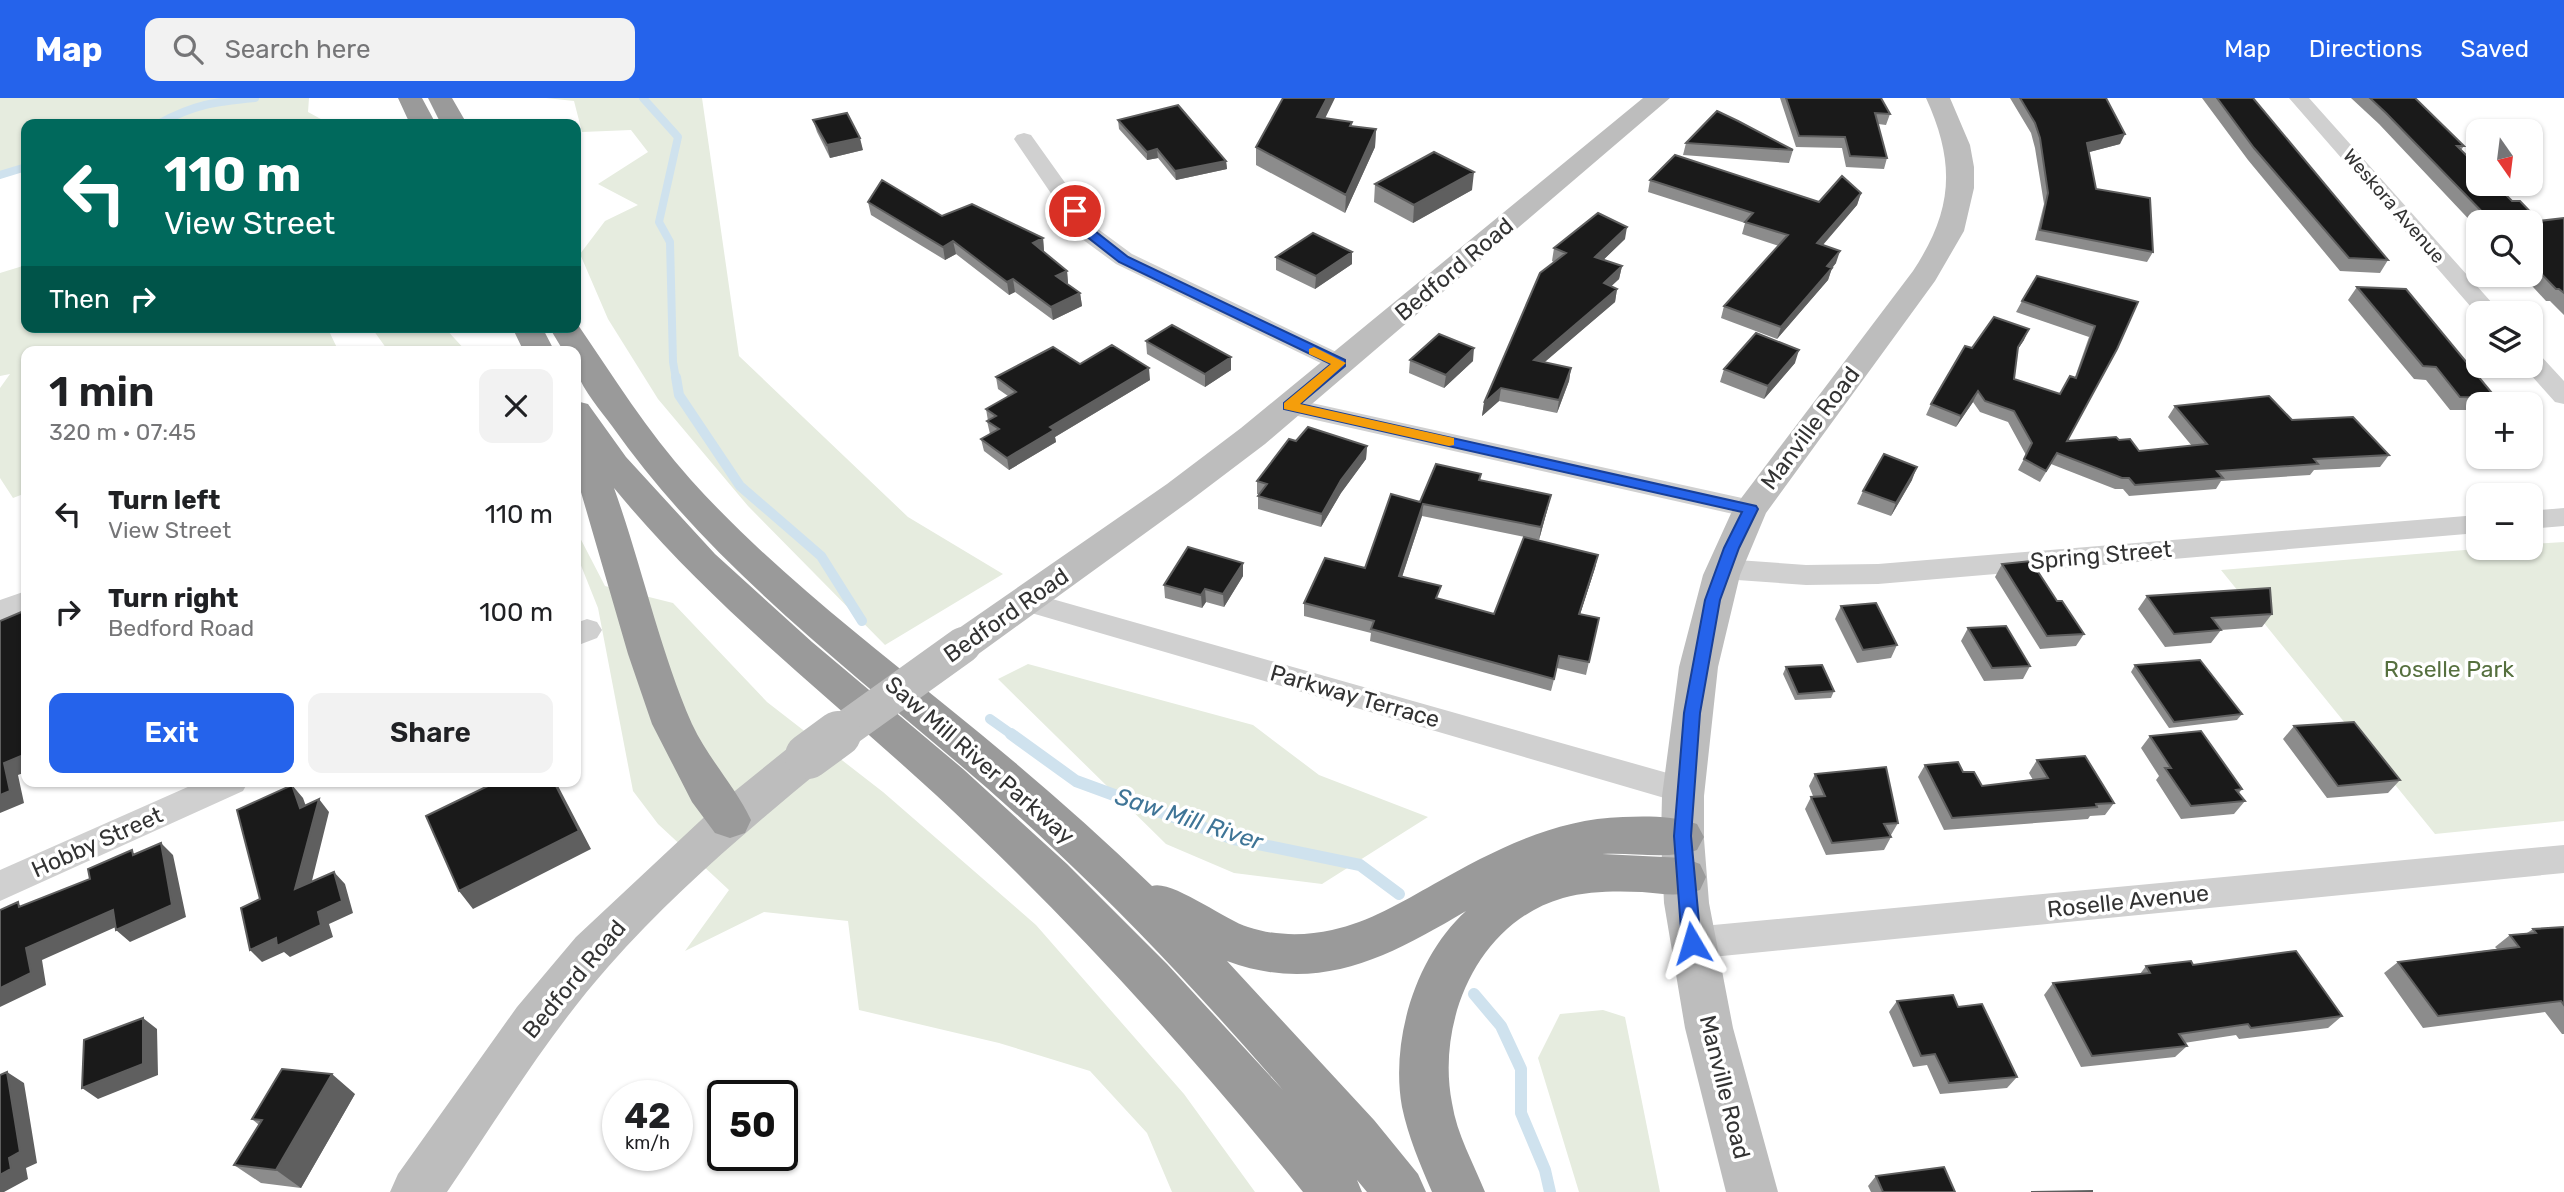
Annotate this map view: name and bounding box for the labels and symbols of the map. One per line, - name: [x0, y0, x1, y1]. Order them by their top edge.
- north arrow: [2466, 119, 2543, 196]
- street label: Weskora Avenue: [2338, 144, 2450, 268]
- pin: [1045, 181, 1105, 241]
- street label: Bedford Road: [1389, 211, 1519, 327]
- street label: Manville Road: [1755, 361, 1865, 495]
- street label: Spring Street: [2029, 535, 2173, 575]
- street label: Bedford Road: [938, 562, 1074, 668]
- park label: Roselle Park: [2384, 655, 2514, 683]
- street label: Parkway Terrace: [1267, 658, 1443, 734]
- street label: Saw Mill River Parkway: [880, 670, 1081, 850]
- water label: Saw Mill River: [1112, 782, 1267, 856]
- street label: Hobby Street: [27, 801, 167, 883]
- street label: Roselle Avenue: [2046, 879, 2210, 923]
- position arrow: [1655, 906, 1729, 980]
- street label: Bedford Road: [516, 914, 632, 1044]
- street label: Manville Road: [1694, 1012, 1756, 1162]
- speed limit sign: 50: [707, 1080, 798, 1171]

